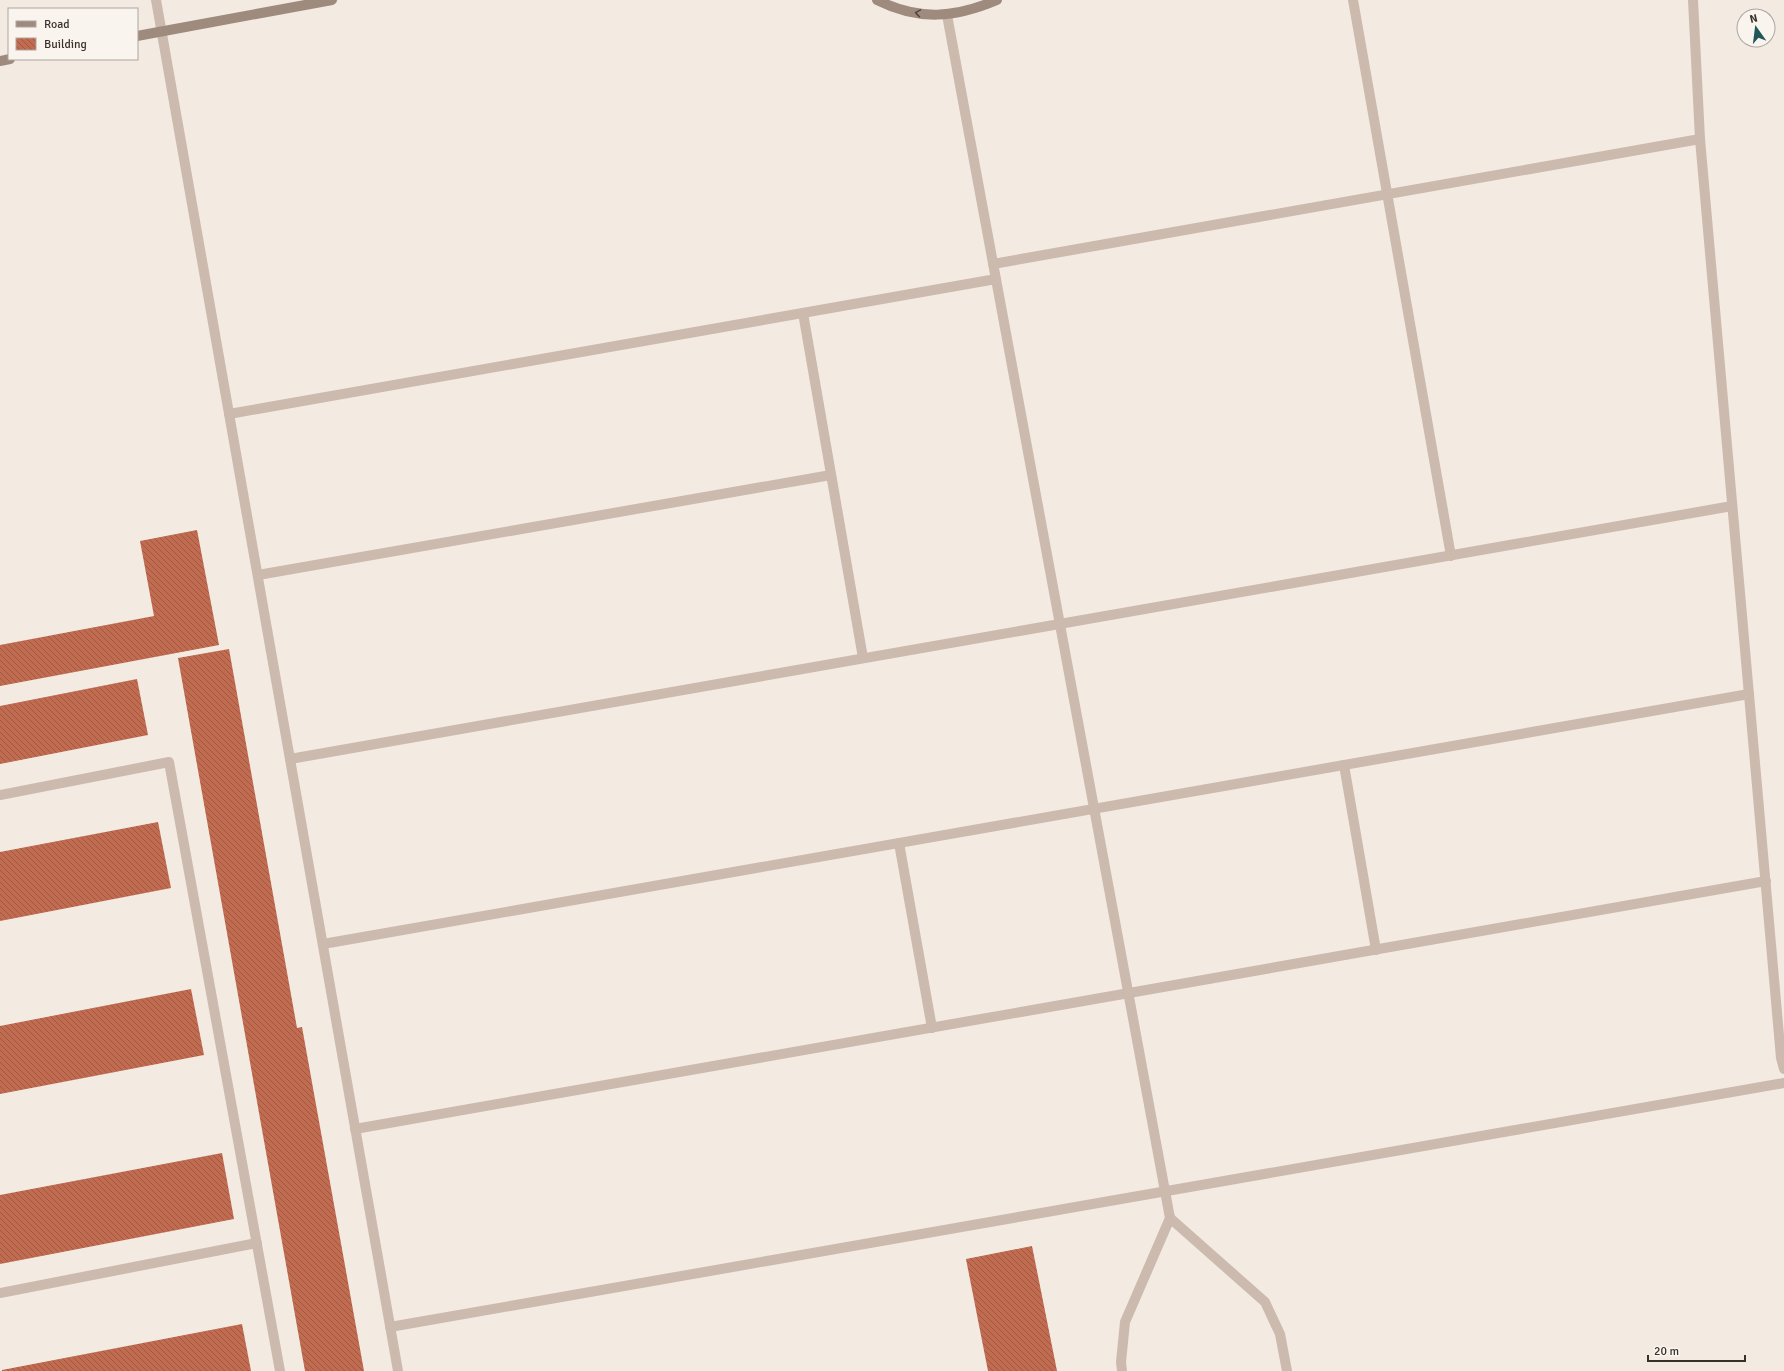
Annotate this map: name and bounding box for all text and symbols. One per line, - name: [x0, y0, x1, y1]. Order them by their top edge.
- legend: [8, 8, 138, 60]
- north arrow: [1736, 8, 1776, 48]
- one-way arrow: [915, 9, 921, 18]
- text: N: [1748, 12, 1759, 26]
- text: Road: [44, 17, 70, 32]
- text: Building: [44, 37, 87, 52]
- scale bar: [1648, 1337, 1745, 1363]
- text: 20 m: [1654, 1344, 1679, 1359]

